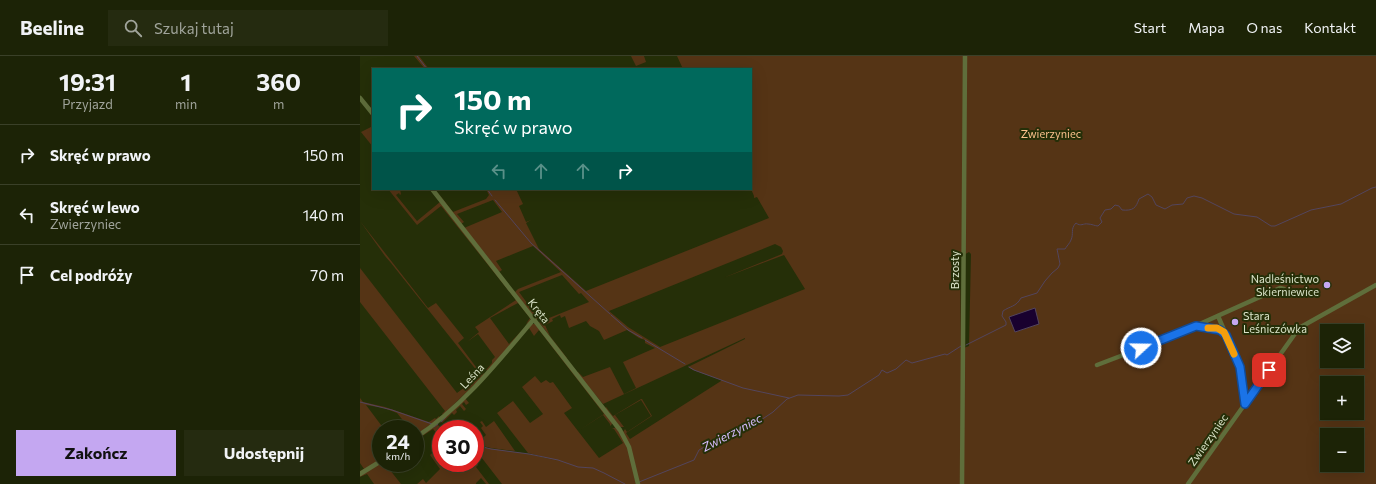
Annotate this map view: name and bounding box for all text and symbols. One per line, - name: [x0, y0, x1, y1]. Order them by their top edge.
- search box: [108, 10, 388, 46]
- text: Beeline: [20, 16, 84, 39]
- icon: search: [122, 17, 144, 39]
- text: Szukaj tutaj: [154, 19, 234, 37]
- text: Start: [1134, 19, 1166, 36]
- text: Mapa: [1188, 19, 1224, 36]
- text: O nas: [1246, 19, 1282, 36]
- text: Kontakt: [1304, 19, 1356, 36]
- text: 19:31: [59, 67, 116, 96]
- text: 1: [181, 67, 191, 96]
- text: 360: [256, 67, 301, 96]
- text: 150 m: [454, 82, 531, 116]
- icon: right: [388, 84, 440, 136]
- text: Przyjazd: [62, 96, 113, 112]
- text: min: [175, 96, 197, 112]
- text: m: [273, 96, 284, 112]
- text: Skręć w prawo: [454, 116, 573, 138]
- park label: Zwierzyniec: [1021, 127, 1081, 140]
- icon: right: [16, 144, 38, 166]
- text: Skręć w prawo: [50, 146, 151, 164]
- text: 150 m: [303, 146, 344, 164]
- icon: left: [488, 160, 510, 182]
- icon: ahead: [530, 160, 552, 182]
- icon: ahead: [572, 160, 594, 182]
- icon: right: [614, 160, 636, 182]
- text: Skręć w lewo: [50, 198, 140, 216]
- icon: left: [16, 204, 38, 226]
- text: 140 m: [303, 206, 344, 224]
- text: Zwierzyniec: [50, 216, 121, 232]
- street label: Brzosty: [948, 250, 961, 289]
- icon: arrive: [16, 264, 38, 286]
- text: Cel podróży: [50, 266, 133, 284]
- text: 70 m: [310, 266, 344, 284]
- place label: Nadleśnictwo Skierniewice: [1251, 272, 1319, 298]
- marker: Nadleśnictwo Skierniewice: [1322, 280, 1332, 290]
- street label: Kręta: [526, 296, 553, 326]
- place label: Stara Leśniczówka: [1243, 309, 1307, 335]
- marker: Stara Leśniczówka: [1230, 317, 1240, 327]
- map controls: [1320, 324, 1364, 472]
- button: layers: [1320, 324, 1364, 368]
- position arrow: [1120, 327, 1162, 369]
- pin: [1252, 353, 1286, 387]
- icon: arrive: [1258, 359, 1280, 381]
- street label: Leśna: [457, 361, 486, 391]
- button: +: [1320, 376, 1364, 420]
- water label: Zwierzyniec: [698, 410, 764, 454]
- street label: Zwierzyniec: [1185, 411, 1230, 468]
- speed limit sign: 30: [432, 420, 484, 472]
- button: −: [1320, 428, 1364, 472]
- text: 24: [386, 429, 410, 453]
- button: Zakończ: [16, 430, 176, 476]
- button: Udostępnij: [184, 430, 344, 476]
- text: km/h: [386, 450, 410, 462]

